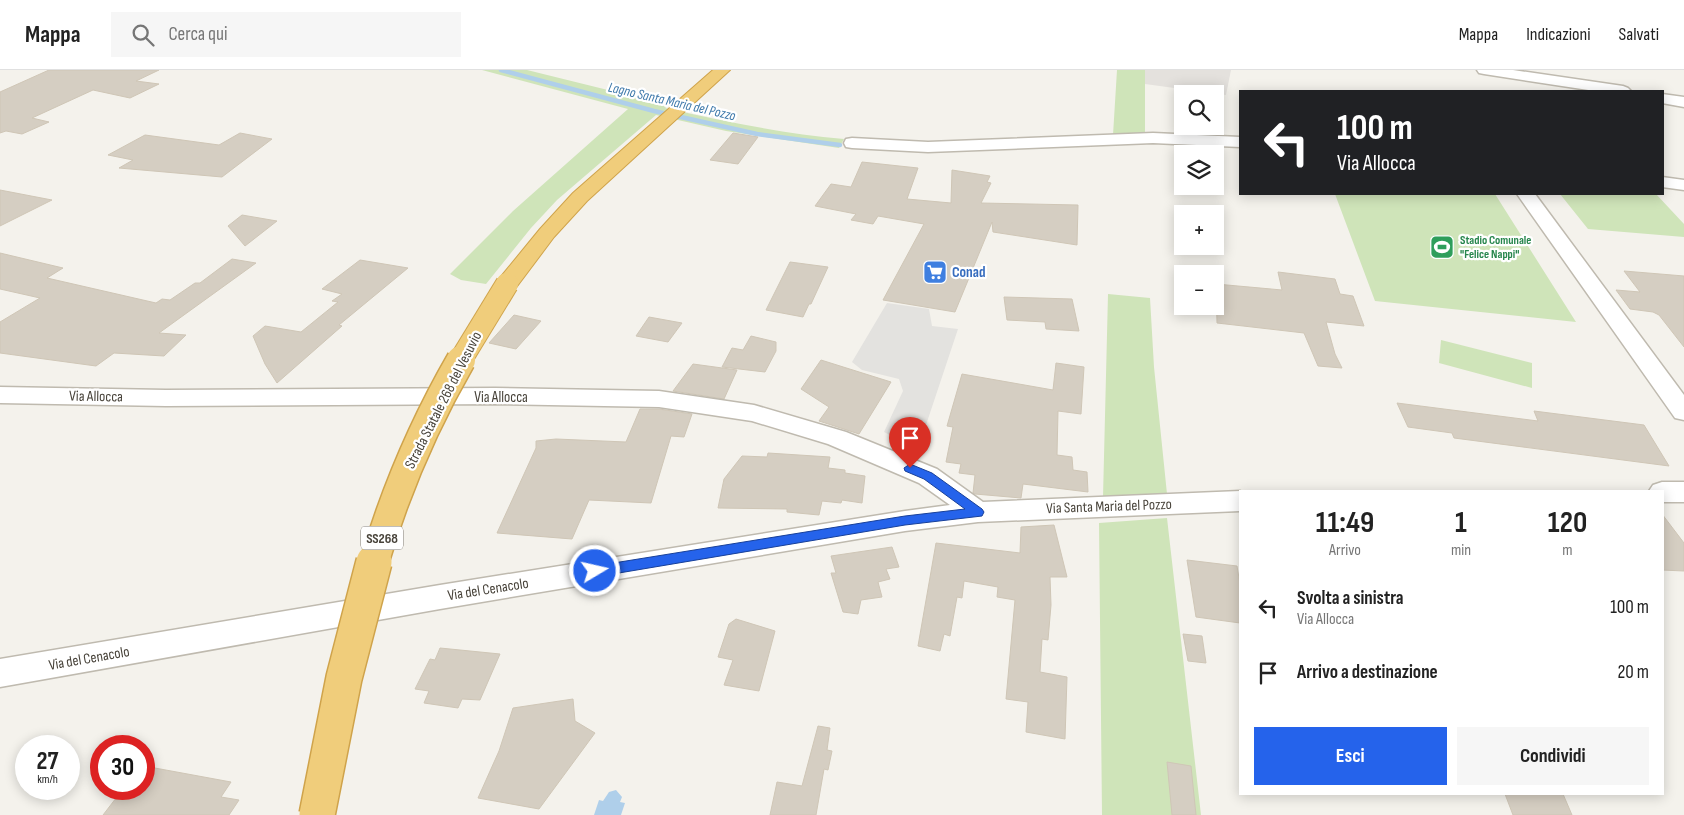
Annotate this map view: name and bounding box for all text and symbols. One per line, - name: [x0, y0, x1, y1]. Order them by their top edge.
- search box: [111, 12, 461, 57]
- text: Mappa: [25, 20, 81, 49]
- icon: search: [129, 21, 157, 49]
- text: Cerca qui: [169, 23, 227, 46]
- text: Mappa: [1459, 24, 1498, 45]
- text: Indicazioni: [1526, 24, 1591, 45]
- text: Salvati: [1619, 24, 1659, 45]
- water label: Lagno Santa Maria del Pozzo: [606, 79, 738, 124]
- map controls: [1174, 85, 1224, 315]
- button: search: [1174, 85, 1224, 135]
- text: 100 m: [1337, 107, 1413, 150]
- icon: left: [1254, 110, 1319, 175]
- button: layers: [1174, 145, 1224, 195]
- text: Via Allocca: [1337, 150, 1416, 177]
- button: +: [1174, 205, 1224, 255]
- place label: Stadio Comunale "Felice Nappi": [1460, 233, 1531, 262]
- sports icon: Stadio Comunale "Felice Nappi": [1429, 234, 1455, 260]
- supermarket icon: Conad: [922, 259, 948, 285]
- place label: Conad: [952, 263, 985, 282]
- button: −: [1174, 265, 1224, 315]
- street label: Strada Statale 268 del Vesuvio: [401, 328, 486, 472]
- street label: Via Allocca: [69, 387, 123, 406]
- street label: Via Allocca: [474, 388, 528, 407]
- pin: [889, 417, 931, 468]
- icon: arrive: [896, 424, 924, 452]
- street label: Via Santa Maria del Pozzo: [1046, 495, 1172, 518]
- text: 11:49: [1316, 505, 1374, 541]
- text: 1: [1455, 505, 1467, 541]
- text: 120: [1548, 505, 1587, 541]
- road number: SS268: [361, 526, 403, 549]
- text: Arrivo: [1329, 541, 1361, 560]
- text: min: [1451, 541, 1471, 560]
- text: m: [1562, 541, 1573, 560]
- position arrow: [568, 544, 620, 596]
- street label: Via del Cenacolo: [446, 574, 530, 605]
- text: Svolta a sinistra: [1297, 587, 1404, 610]
- icon: left: [1254, 594, 1282, 622]
- text: 100 m: [1610, 596, 1649, 619]
- text: Via Allocca: [1297, 610, 1354, 629]
- street label: Via del Cenacolo: [47, 642, 131, 675]
- icon: arrive: [1254, 659, 1282, 687]
- text: Arrivo a destinazione: [1297, 661, 1438, 684]
- text: 20 m: [1617, 661, 1649, 684]
- button: Esci: [1254, 727, 1447, 785]
- button: Condividi: [1457, 727, 1649, 785]
- speed limit sign: 30: [90, 735, 155, 800]
- text: 27: [37, 746, 58, 777]
- text: km/h: [37, 772, 58, 787]

